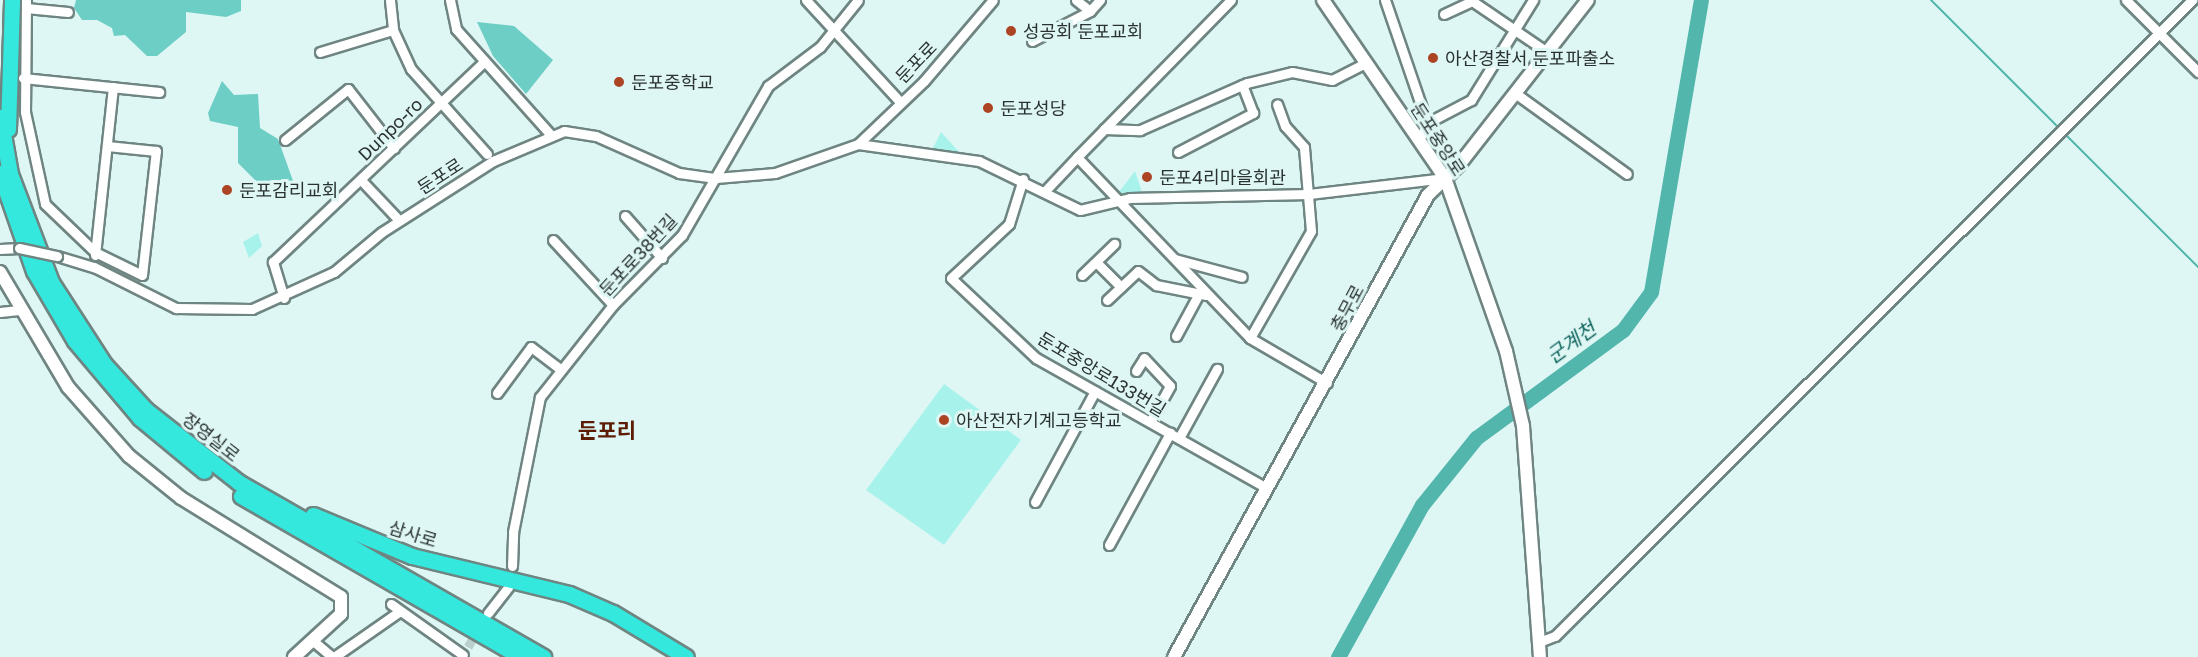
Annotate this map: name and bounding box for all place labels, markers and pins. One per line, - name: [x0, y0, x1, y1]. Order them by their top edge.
- place label: 성공회 둔포교회: [1023, 20, 1143, 42]
- marker: 성공회 둔포교회: [1004, 24, 1018, 38]
- place label: 아산경찰서 둔포파출소: [1445, 47, 1615, 69]
- marker: 아산경찰서 둔포파출소: [1426, 51, 1440, 65]
- place label: 둔포중학교: [631, 71, 714, 93]
- marker: 둔포중학교: [612, 75, 626, 89]
- place label: 둔포성당: [1000, 97, 1066, 119]
- marker: 둔포성당: [981, 101, 995, 115]
- place label: 둔포4리마을회관: [1159, 166, 1286, 188]
- marker: 둔포4리마을회관: [1140, 170, 1154, 184]
- place label: 둔포감리교회: [239, 179, 338, 201]
- marker: 둔포감리교회: [220, 183, 234, 197]
- place label: 아산전자기계고등학교: [956, 409, 1122, 431]
- marker: 아산전자기계고등학교: [937, 413, 951, 427]

